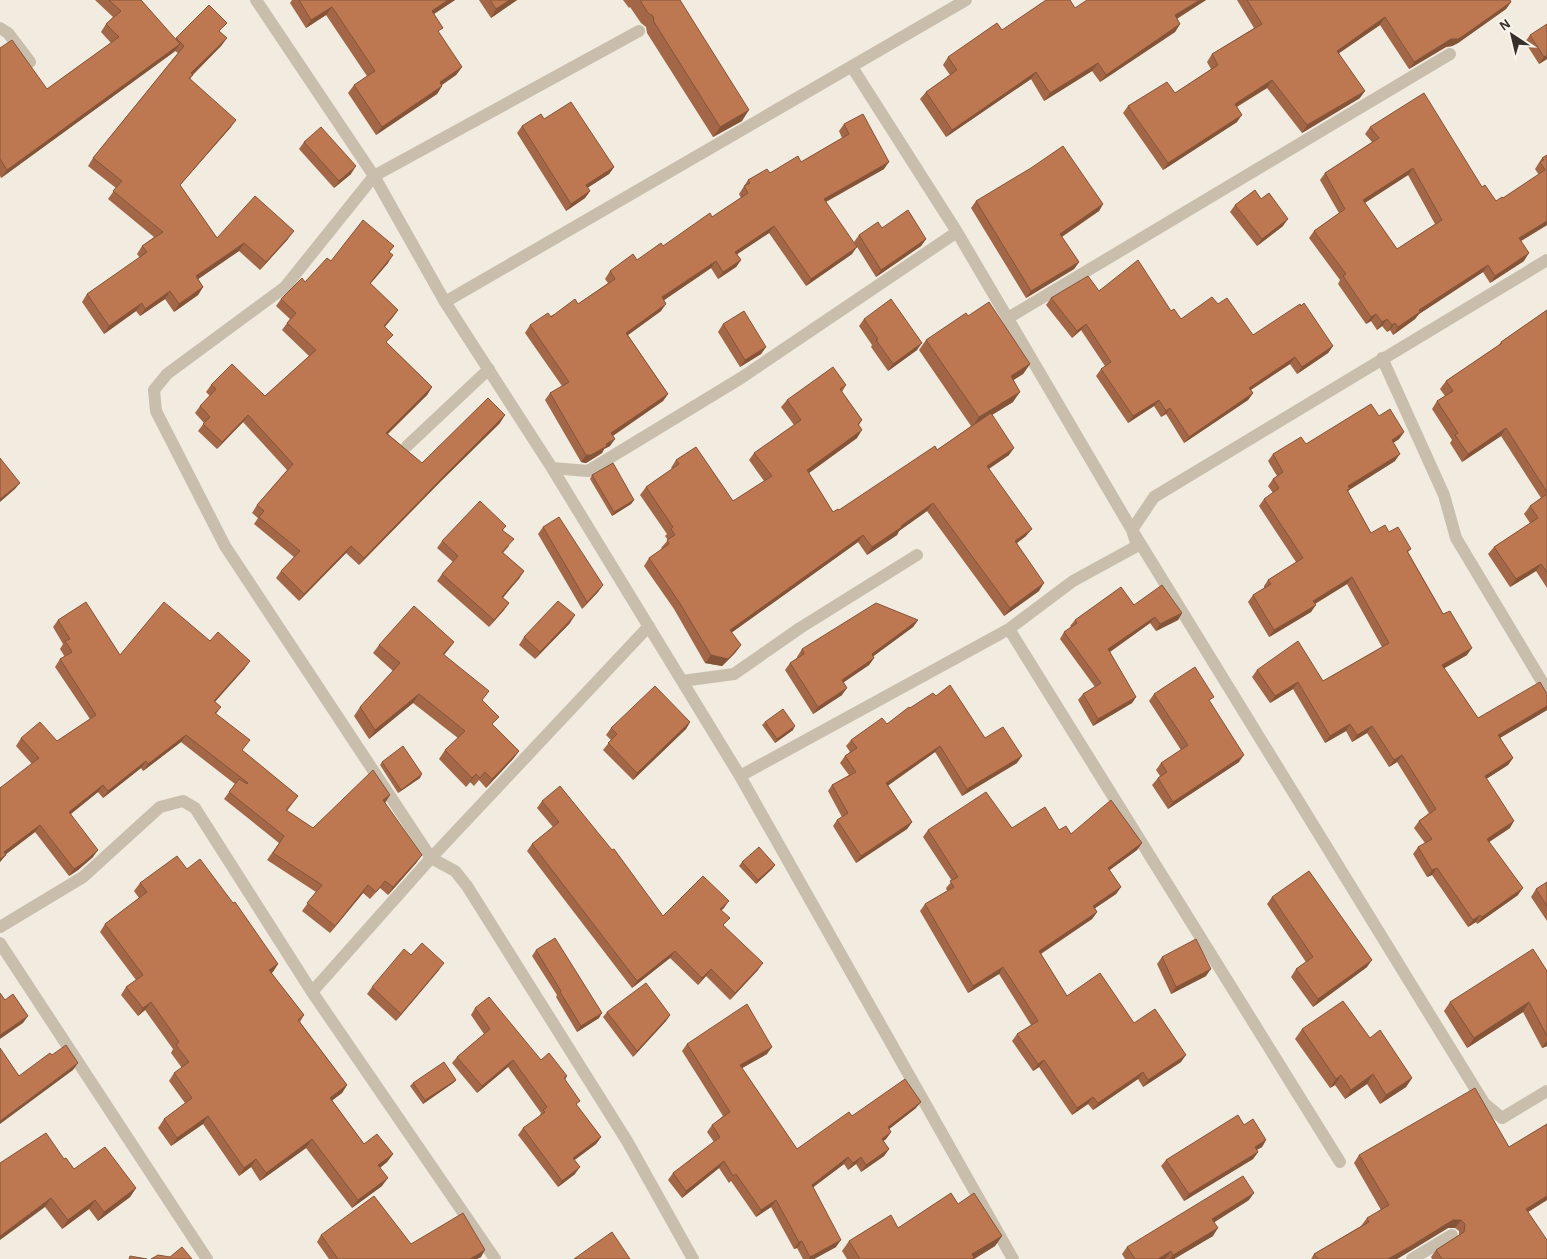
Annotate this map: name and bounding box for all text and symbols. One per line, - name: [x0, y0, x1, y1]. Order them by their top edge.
- north arrow: [1487, 10, 1537, 60]
- text: N: [1497, 17, 1513, 34]

